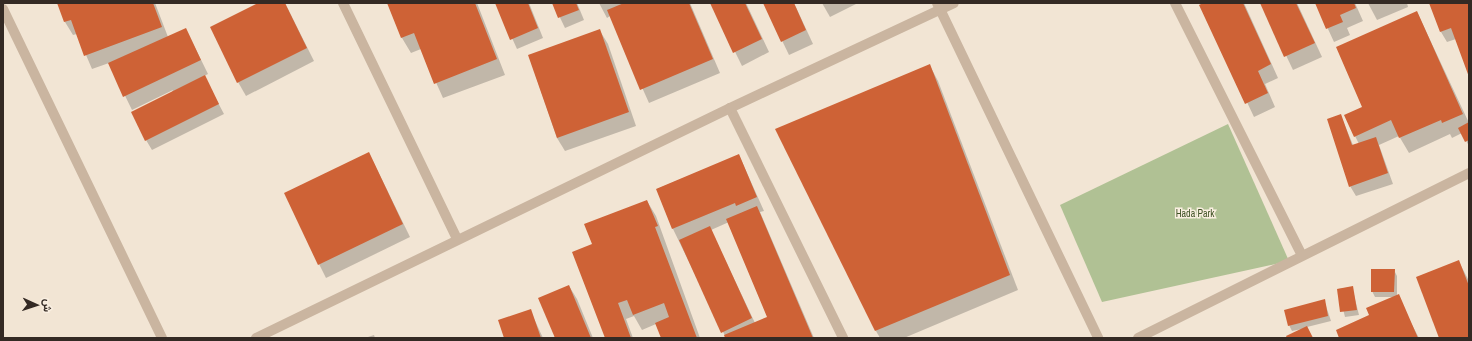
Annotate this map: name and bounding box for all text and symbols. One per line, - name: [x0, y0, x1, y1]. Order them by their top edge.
- park label: Hada Park: [1176, 208, 1214, 220]
- north arrow: [16, 285, 56, 325]
- text: ش: [41, 299, 55, 313]

